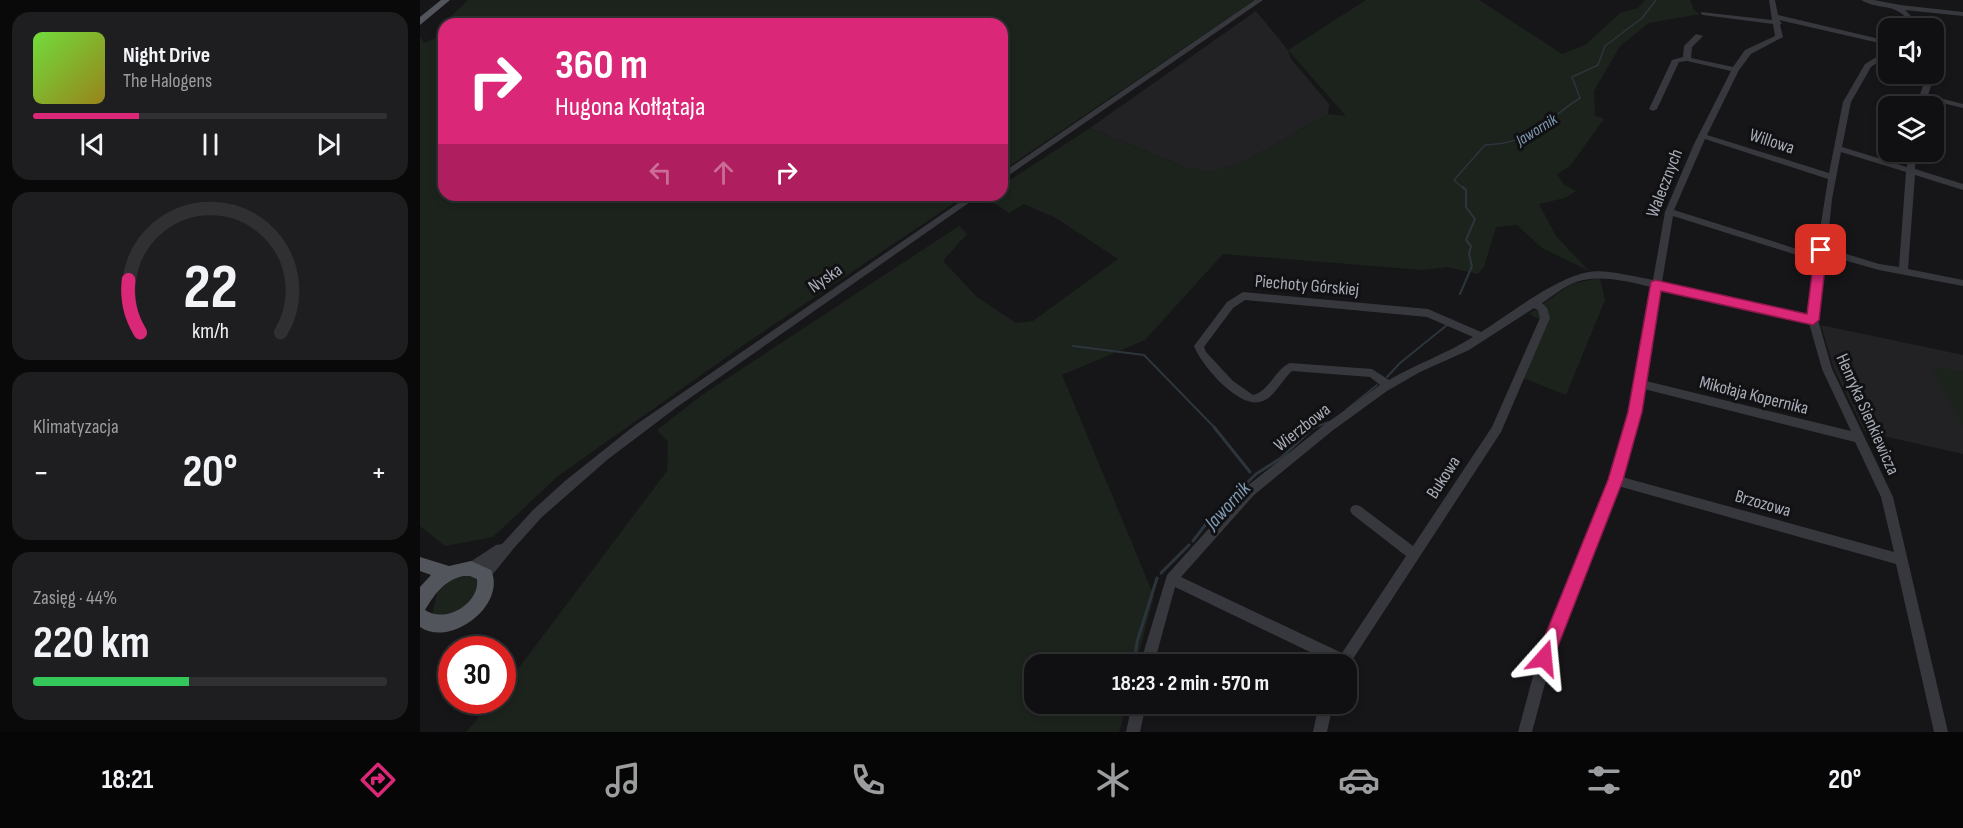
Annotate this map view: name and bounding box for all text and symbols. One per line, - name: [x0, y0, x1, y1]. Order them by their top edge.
- map controls: [1878, 18, 1944, 162]
- button: sound: [1878, 18, 1944, 84]
- text: 360 m: [555, 40, 648, 91]
- text: Night Drive: [123, 42, 210, 69]
- icon: right: [456, 42, 534, 120]
- text: The Halogens: [123, 69, 212, 93]
- text: Hugona Kołłątaja: [555, 91, 705, 123]
- button: layers: [1878, 96, 1944, 162]
- water label: Jawornik: [1512, 110, 1562, 151]
- street label: Willowa: [1747, 124, 1797, 159]
- icon: previous: [76, 128, 109, 161]
- icon: pause: [194, 128, 227, 161]
- icon: next: [312, 128, 345, 161]
- street label: Walecznych: [1642, 146, 1687, 220]
- icon: left: [644, 156, 677, 189]
- icon: ahead: [707, 156, 740, 189]
- icon: right: [770, 156, 803, 189]
- pin: [1795, 224, 1846, 275]
- icon: arrive: [1804, 233, 1837, 266]
- text: 22: [183, 251, 237, 326]
- street label: Nyska: [804, 259, 846, 297]
- street label: Piechoty Górskiej: [1254, 270, 1360, 301]
- text: km/h: [191, 319, 229, 344]
- street label: Henryka Sienkiewicza: [1831, 350, 1904, 478]
- street label: Mikołaja Kopernika: [1697, 372, 1811, 419]
- street label: Wierzbowa: [1270, 399, 1335, 456]
- text: Klimatyzacja: [33, 415, 119, 439]
- text: 20°: [182, 445, 238, 500]
- street label: Bukowa: [1422, 452, 1465, 502]
- text: −: [33, 453, 49, 493]
- text: +: [371, 453, 387, 493]
- water label: Jawornik: [1199, 476, 1256, 535]
- street label: Brzozowa: [1733, 486, 1793, 521]
- text: Zasięg · 44%: [33, 586, 117, 610]
- text: 220 km: [33, 616, 150, 671]
- position arrow: [1512, 626, 1576, 690]
- speed limit sign: 30: [438, 636, 516, 714]
- text: 18:23 · 2 min · 570 m: [1112, 670, 1269, 697]
- icon: directions: [357, 759, 399, 801]
- icon: music: [602, 759, 644, 801]
- icon: phone: [847, 759, 889, 801]
- icon: climate: [1092, 759, 1134, 801]
- icon: car: [1338, 759, 1380, 801]
- icon: filters: [1583, 759, 1625, 801]
- text: 18:21: [102, 764, 153, 796]
- text: 20°: [1828, 764, 1861, 796]

